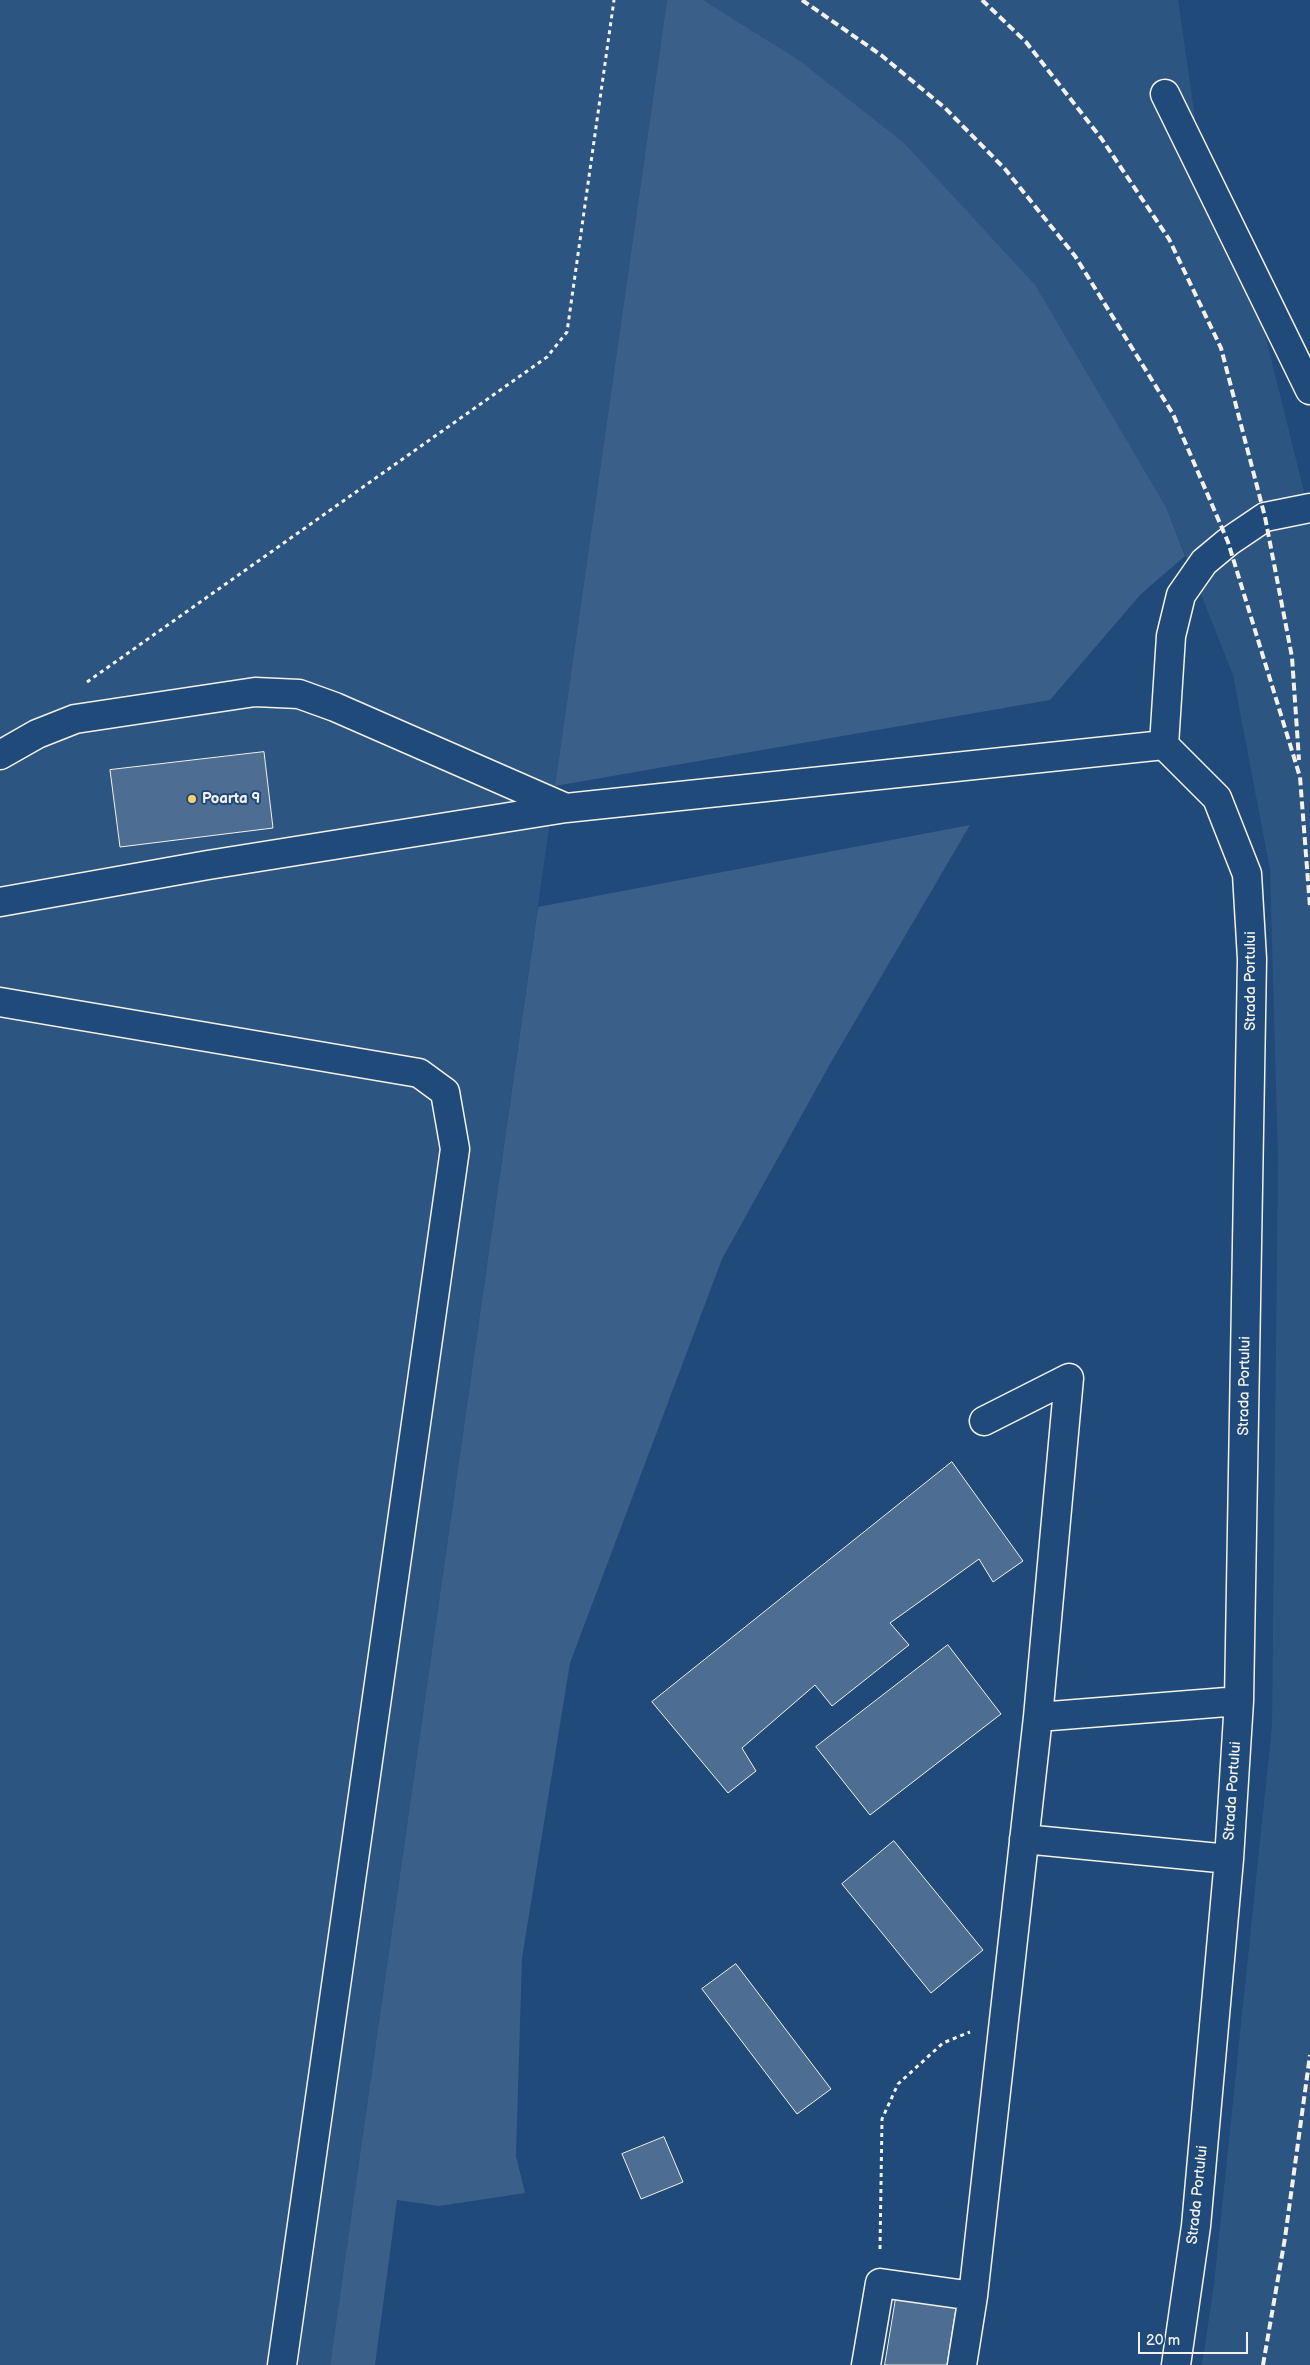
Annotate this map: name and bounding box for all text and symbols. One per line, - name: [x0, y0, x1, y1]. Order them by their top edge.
- place label: Poarta 9: [202, 790, 260, 808]
- marker: Poarta 9: [186, 793, 198, 805]
- street label: Strada Portului: [1242, 931, 1260, 1031]
- street label: Strada Portului: [1235, 1336, 1255, 1436]
- street label: Strada Portului: [1221, 1741, 1245, 1841]
- street label: Strada Portului: [1184, 2145, 1212, 2245]
- scale bar: [1140, 2322, 1250, 2354]
- text: 20 m: [1146, 2331, 1180, 2350]

